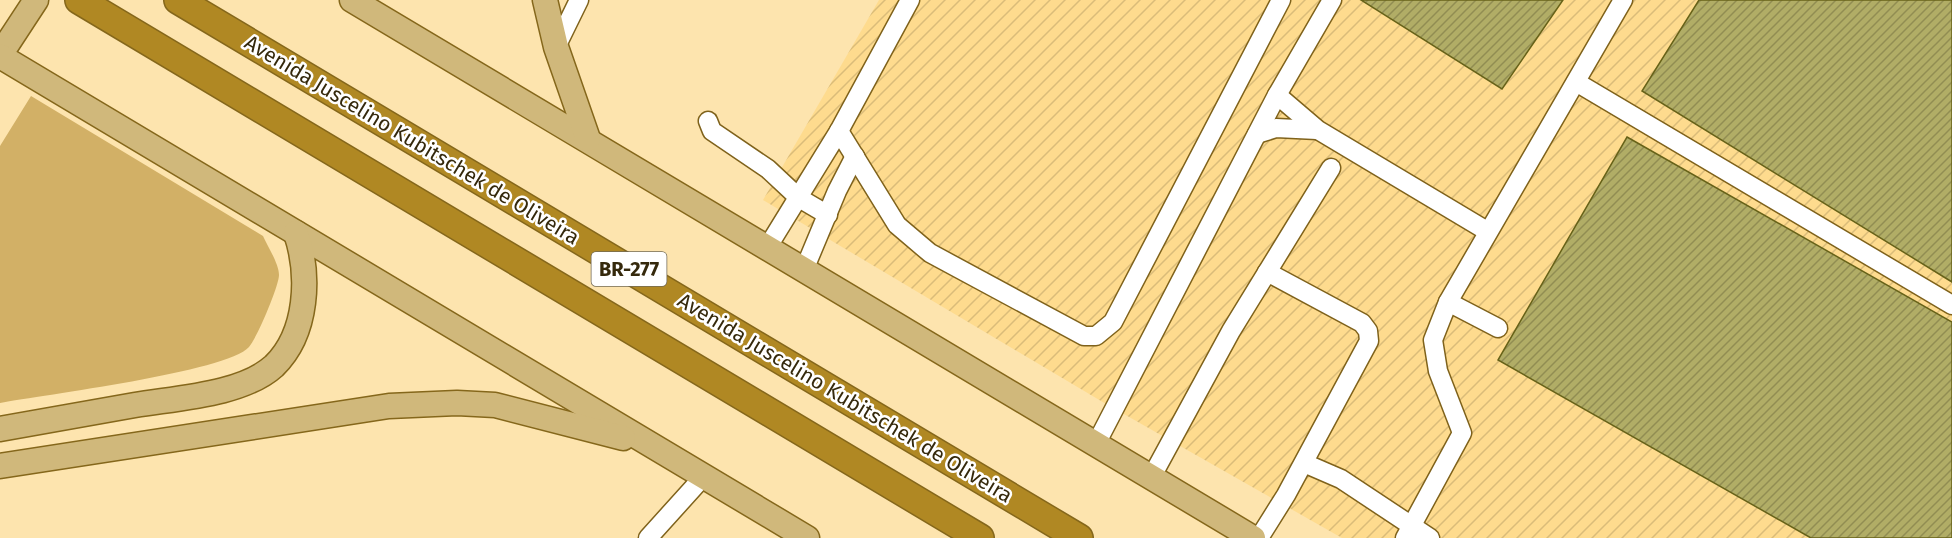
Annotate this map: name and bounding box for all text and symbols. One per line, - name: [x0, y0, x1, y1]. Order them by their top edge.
- street label: Avenida Juscelino Kubitschek de Oliveira: [240, 29, 584, 251]
- road number: BR-277: [592, 252, 666, 286]
- street label: Avenida Juscelino Kubitschek de Oliveira: [673, 287, 1017, 509]

